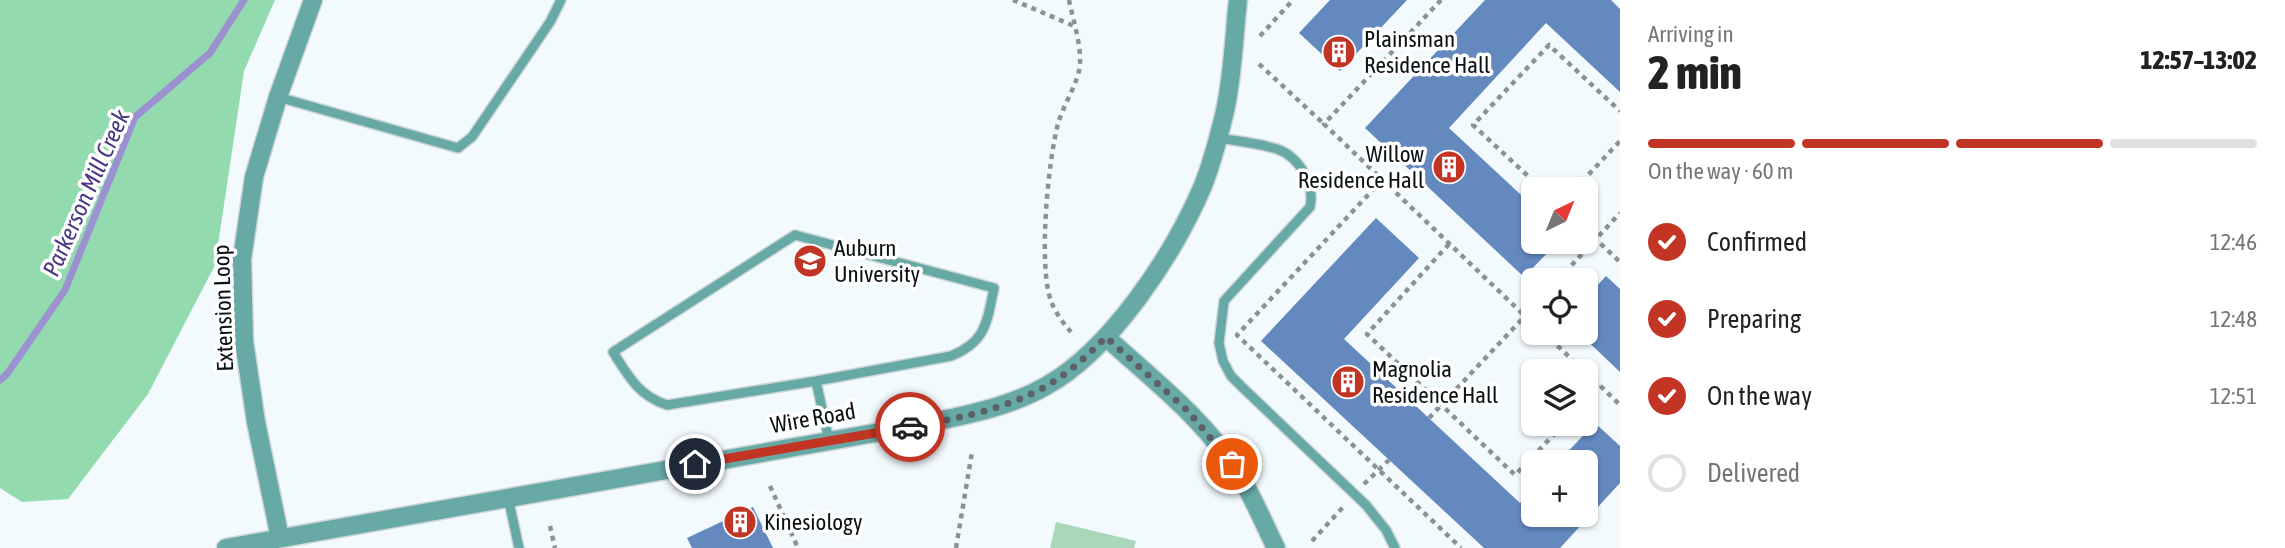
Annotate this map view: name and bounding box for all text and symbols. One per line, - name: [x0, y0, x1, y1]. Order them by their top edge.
- text: Arriving in: [1648, 21, 1734, 47]
- place label: Plainsman Residence Hall: [1364, 26, 1490, 78]
- building icon: Plainsman Residence Hall: [1320, 33, 1358, 71]
- text: 12:57–13:02: [2140, 45, 2257, 75]
- text: 2 min: [1648, 46, 1742, 99]
- water label: Parkerson Mill Creek: [37, 105, 135, 280]
- place label: Willow Residence Hall: [1298, 141, 1424, 193]
- building icon: Willow Residence Hall: [1430, 148, 1468, 186]
- text: On the way · 60 m: [1648, 158, 1793, 184]
- north arrow: [1521, 177, 1598, 254]
- map controls: [1521, 177, 1598, 527]
- icon: check: [1648, 223, 1686, 261]
- text: Confirmed: [1707, 227, 1807, 257]
- text: 12:46: [2210, 229, 2257, 255]
- place label: Auburn University: [834, 235, 920, 287]
- school or university icon: Auburn University: [791, 242, 829, 280]
- street label: Extension Loop: [208, 244, 238, 372]
- button: locate: [1521, 268, 1598, 345]
- icon: check: [1648, 300, 1686, 338]
- text: Preparing: [1707, 304, 1801, 334]
- text: 12:48: [2210, 306, 2257, 332]
- place label: Magnolia Residence Hall: [1372, 356, 1498, 408]
- button: layers: [1521, 359, 1598, 436]
- building icon: Magnolia Residence Hall: [1329, 363, 1367, 401]
- icon: check: [1648, 377, 1686, 415]
- text: On the way: [1707, 381, 1812, 411]
- text: 12:51: [2210, 383, 2257, 409]
- courier: [875, 392, 945, 462]
- street label: Wire Road: [768, 398, 858, 438]
- icon: car: [891, 408, 929, 446]
- pin: [665, 434, 725, 494]
- pin: [1202, 434, 1262, 494]
- icon: home: [676, 445, 714, 483]
- icon: bag: [1213, 445, 1251, 483]
- button: +: [1521, 450, 1598, 527]
- text: Delivered: [1707, 458, 1800, 488]
- building icon: Kinesiology: [721, 503, 759, 541]
- place label: Kinesiology: [764, 509, 862, 535]

